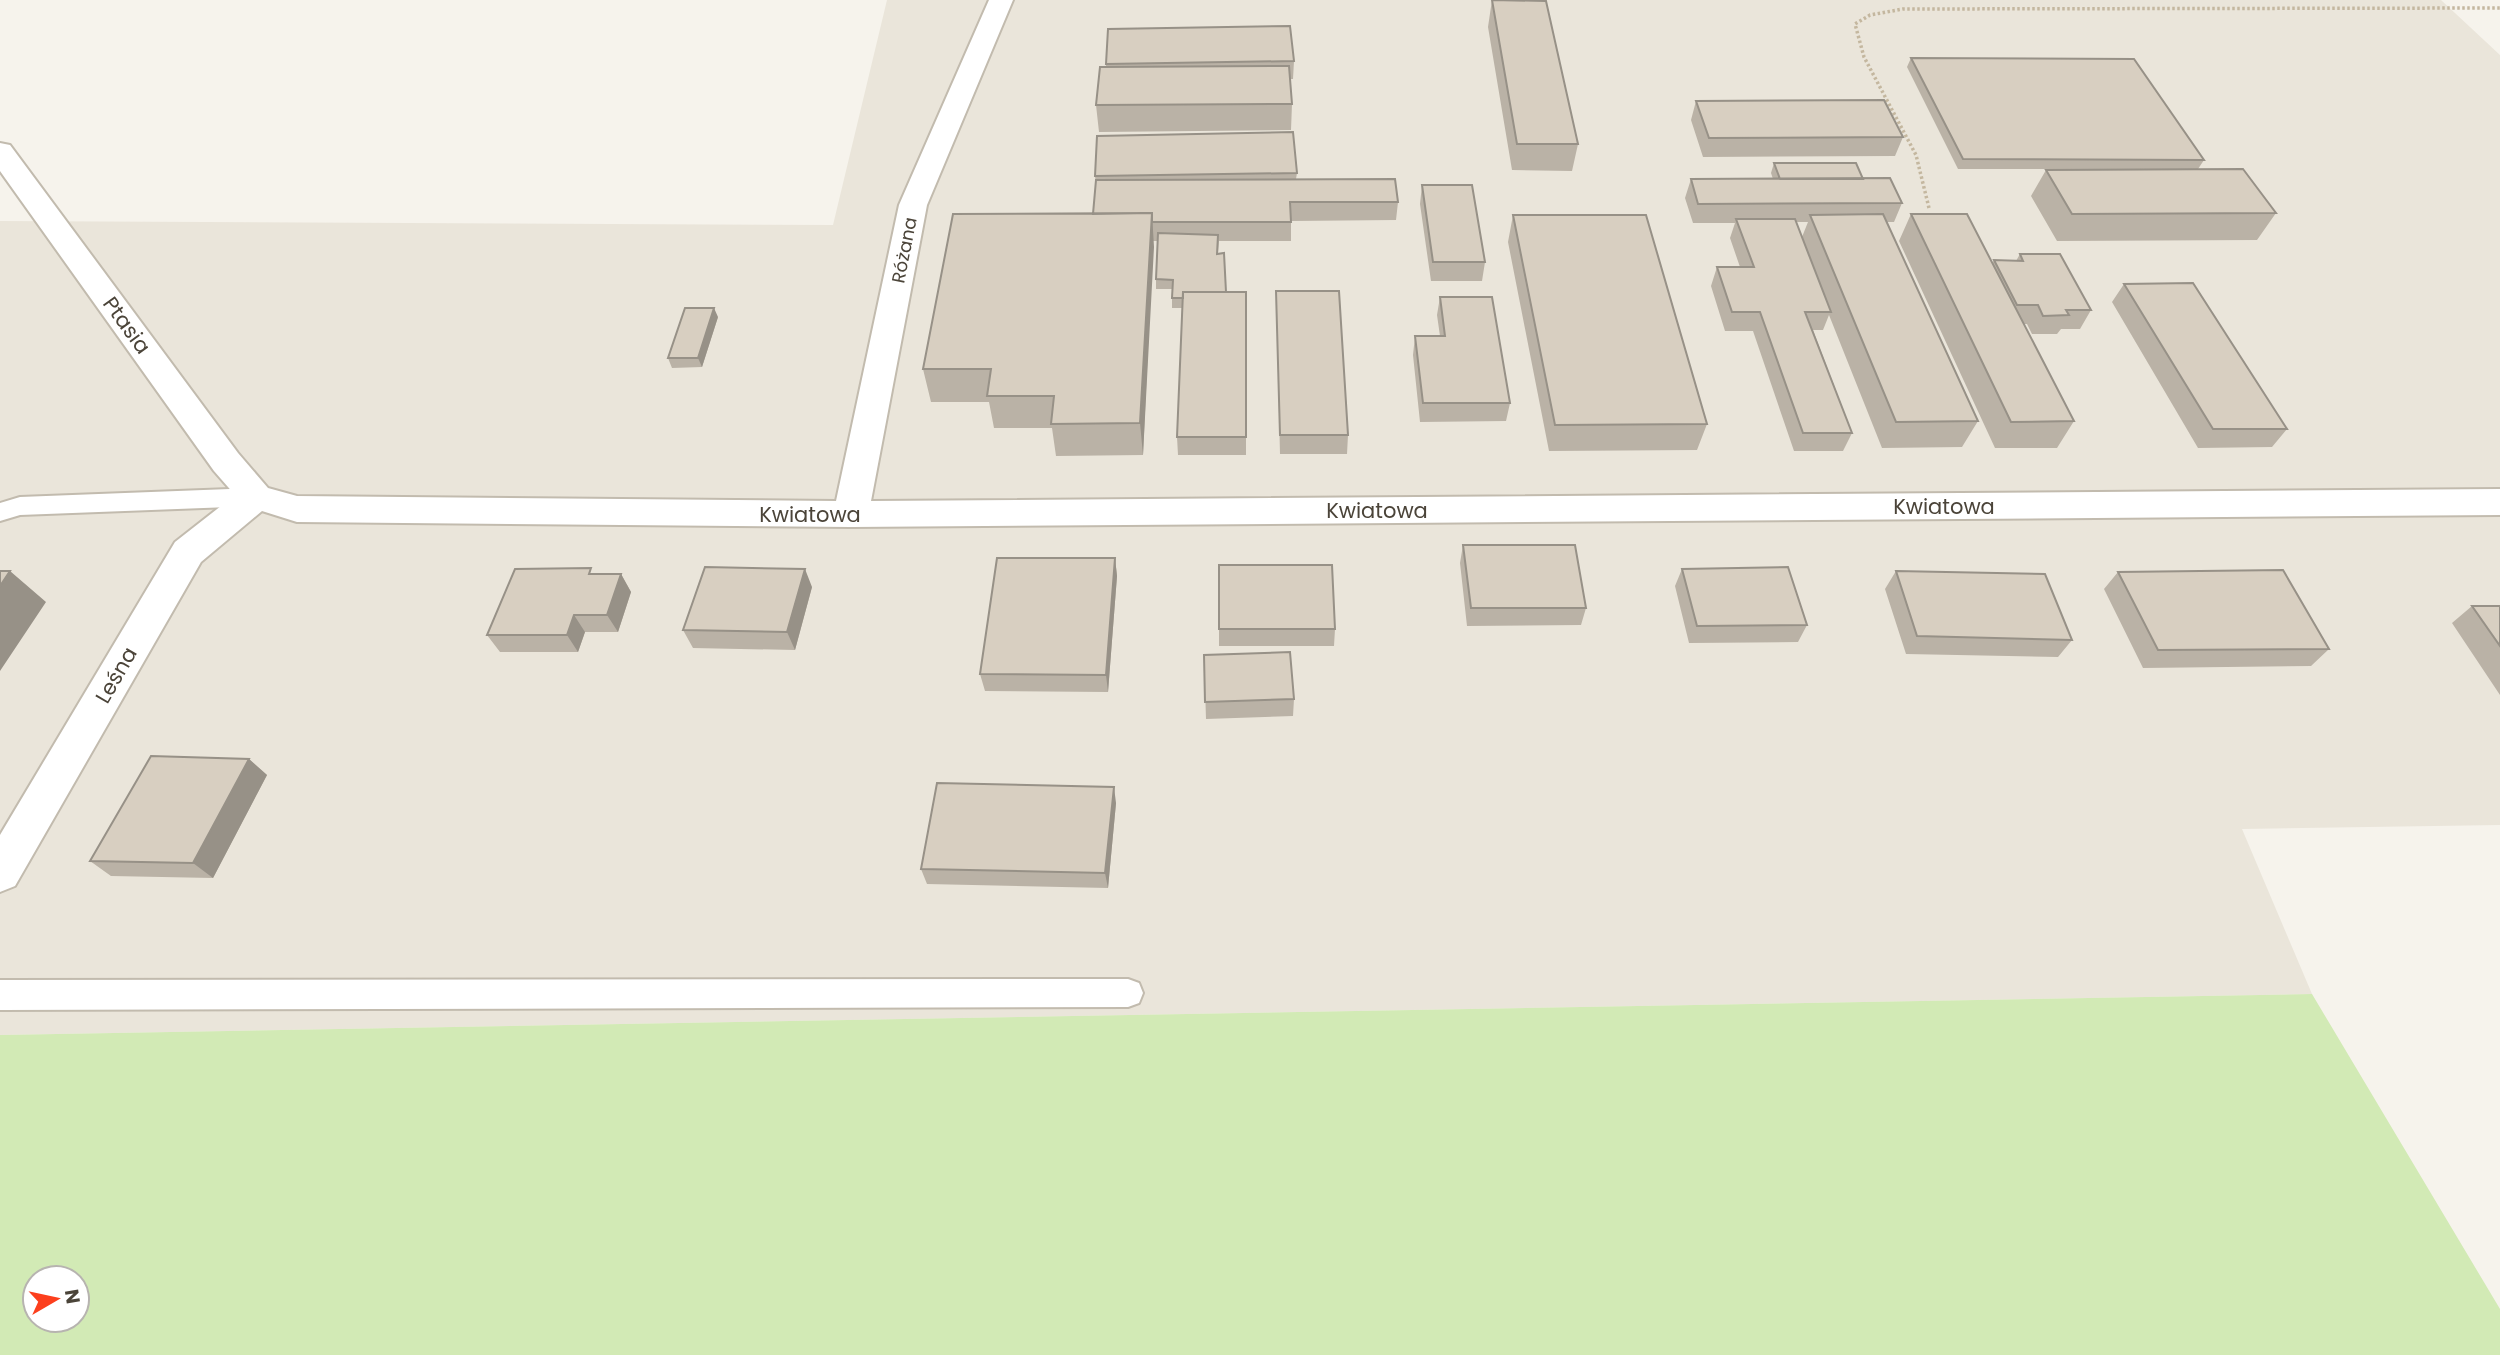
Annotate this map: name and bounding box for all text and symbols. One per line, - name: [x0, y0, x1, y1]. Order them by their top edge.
- street label: Różana: [885, 215, 923, 285]
- street label: Ptasia: [96, 290, 158, 360]
- street label: Kwiatowa: [1893, 492, 1995, 521]
- street label: Kwiatowa: [1326, 496, 1428, 525]
- street label: Kwiatowa: [759, 500, 861, 529]
- street label: Leśna: [88, 641, 144, 709]
- north arrow: [21, 1264, 91, 1334]
- text: N: [58, 1287, 87, 1306]

